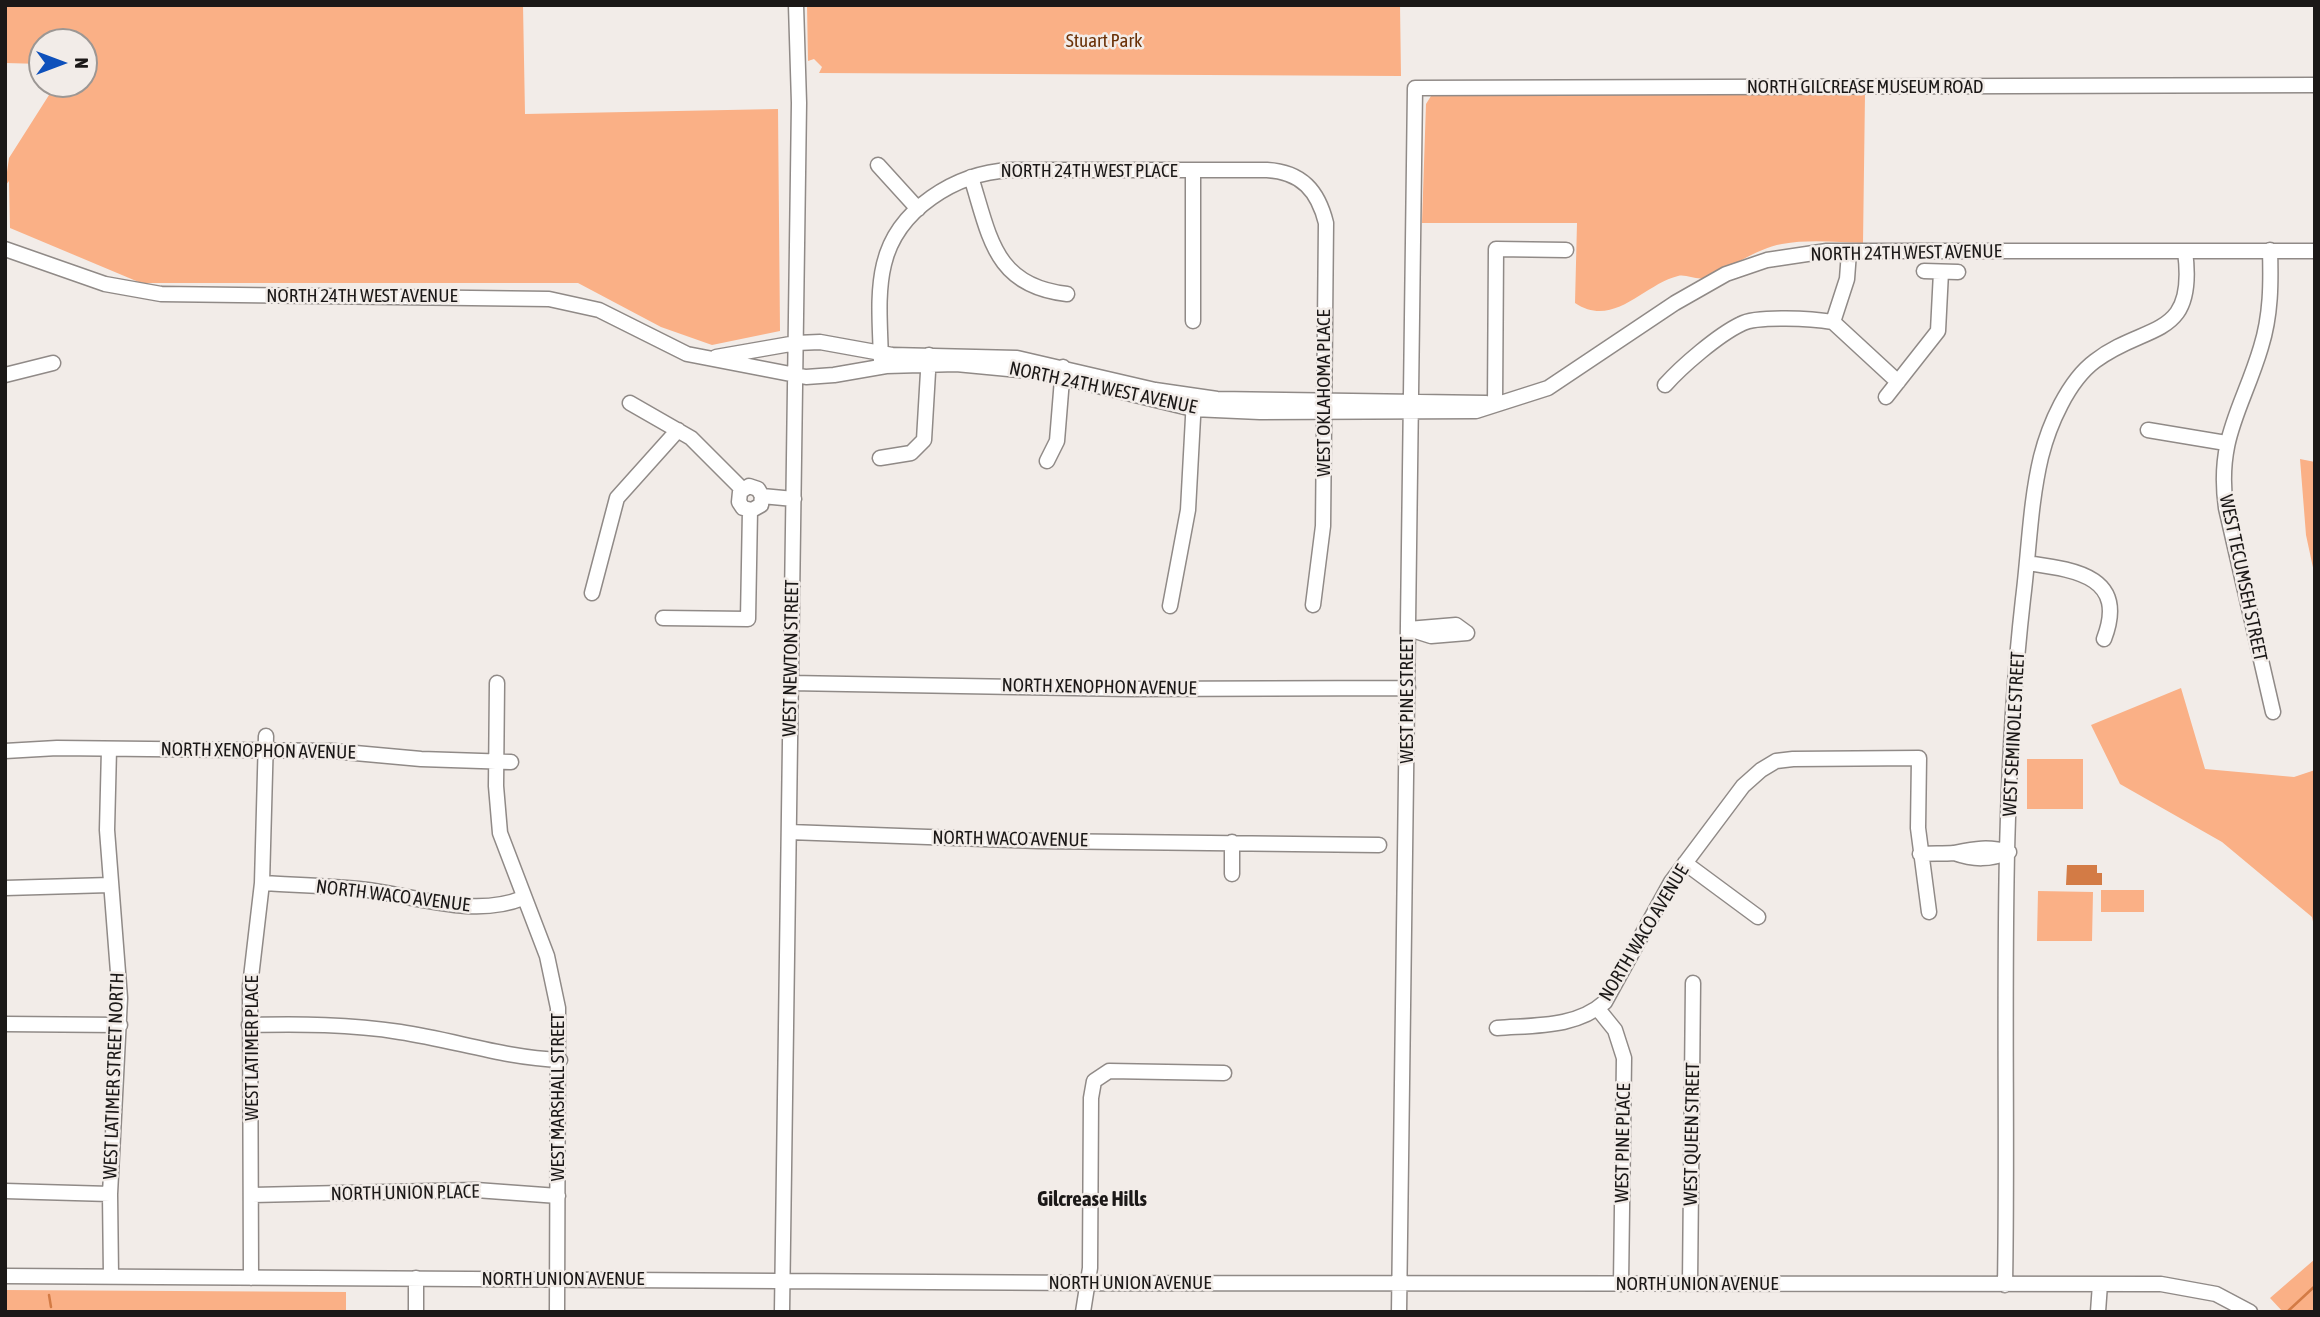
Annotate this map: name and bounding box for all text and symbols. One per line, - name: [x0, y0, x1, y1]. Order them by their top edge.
- north arrow: [28, 28, 98, 98]
- park label: Stuart Park: [1066, 30, 1142, 52]
- text: N: [71, 57, 93, 69]
- street label: NORTH GILCREASE MUSEUM ROAD: [1747, 76, 1983, 98]
- street label: NORTH 24TH WEST PLACE: [1000, 160, 1178, 182]
- street label: NORTH 24TH WEST AVENUE: [1810, 240, 2002, 266]
- street label: NORTH 24TH WEST AVENUE: [266, 285, 458, 307]
- street label: WEST OKLAHOMA PLACE: [1313, 309, 1335, 477]
- street label: NORTH 24TH WEST AVENUE: [1007, 357, 1199, 419]
- street label: WEST TECUMSEH STREET: [2214, 493, 2272, 663]
- street label: WEST NEWTON STREET: [778, 579, 804, 737]
- street label: WEST PINE STREET: [1396, 636, 1418, 764]
- street label: WEST SEMINOLE STREET: [1998, 651, 2030, 817]
- street label: NORTH XENOPHON AVENUE: [1001, 674, 1197, 700]
- street label: NORTH XENOPHON AVENUE: [160, 738, 356, 764]
- street label: NORTH WACO AVENUE: [932, 826, 1088, 852]
- street label: NORTH WACO AVENUE: [1594, 861, 1694, 1005]
- street label: NORTH WACO AVENUE: [315, 875, 471, 917]
- street label: WEST LATIMER STREET NORTH: [99, 972, 129, 1180]
- street label: WEST LATIMER PLACE: [241, 975, 263, 1121]
- street label: WEST MARSHALL STREET: [547, 1013, 569, 1181]
- street label: WEST QUEEN STREET: [1679, 1062, 1705, 1206]
- street label: WEST PINE PLACE: [1611, 1083, 1635, 1203]
- street label: NORTH UNION PLACE: [331, 1180, 479, 1206]
- district label: Gilcrease Hills: [1037, 1186, 1147, 1212]
- street label: NORTH UNION AVENUE: [482, 1268, 644, 1290]
- street label: NORTH UNION AVENUE: [1049, 1272, 1211, 1294]
- street label: NORTH UNION AVENUE: [1616, 1273, 1778, 1295]

